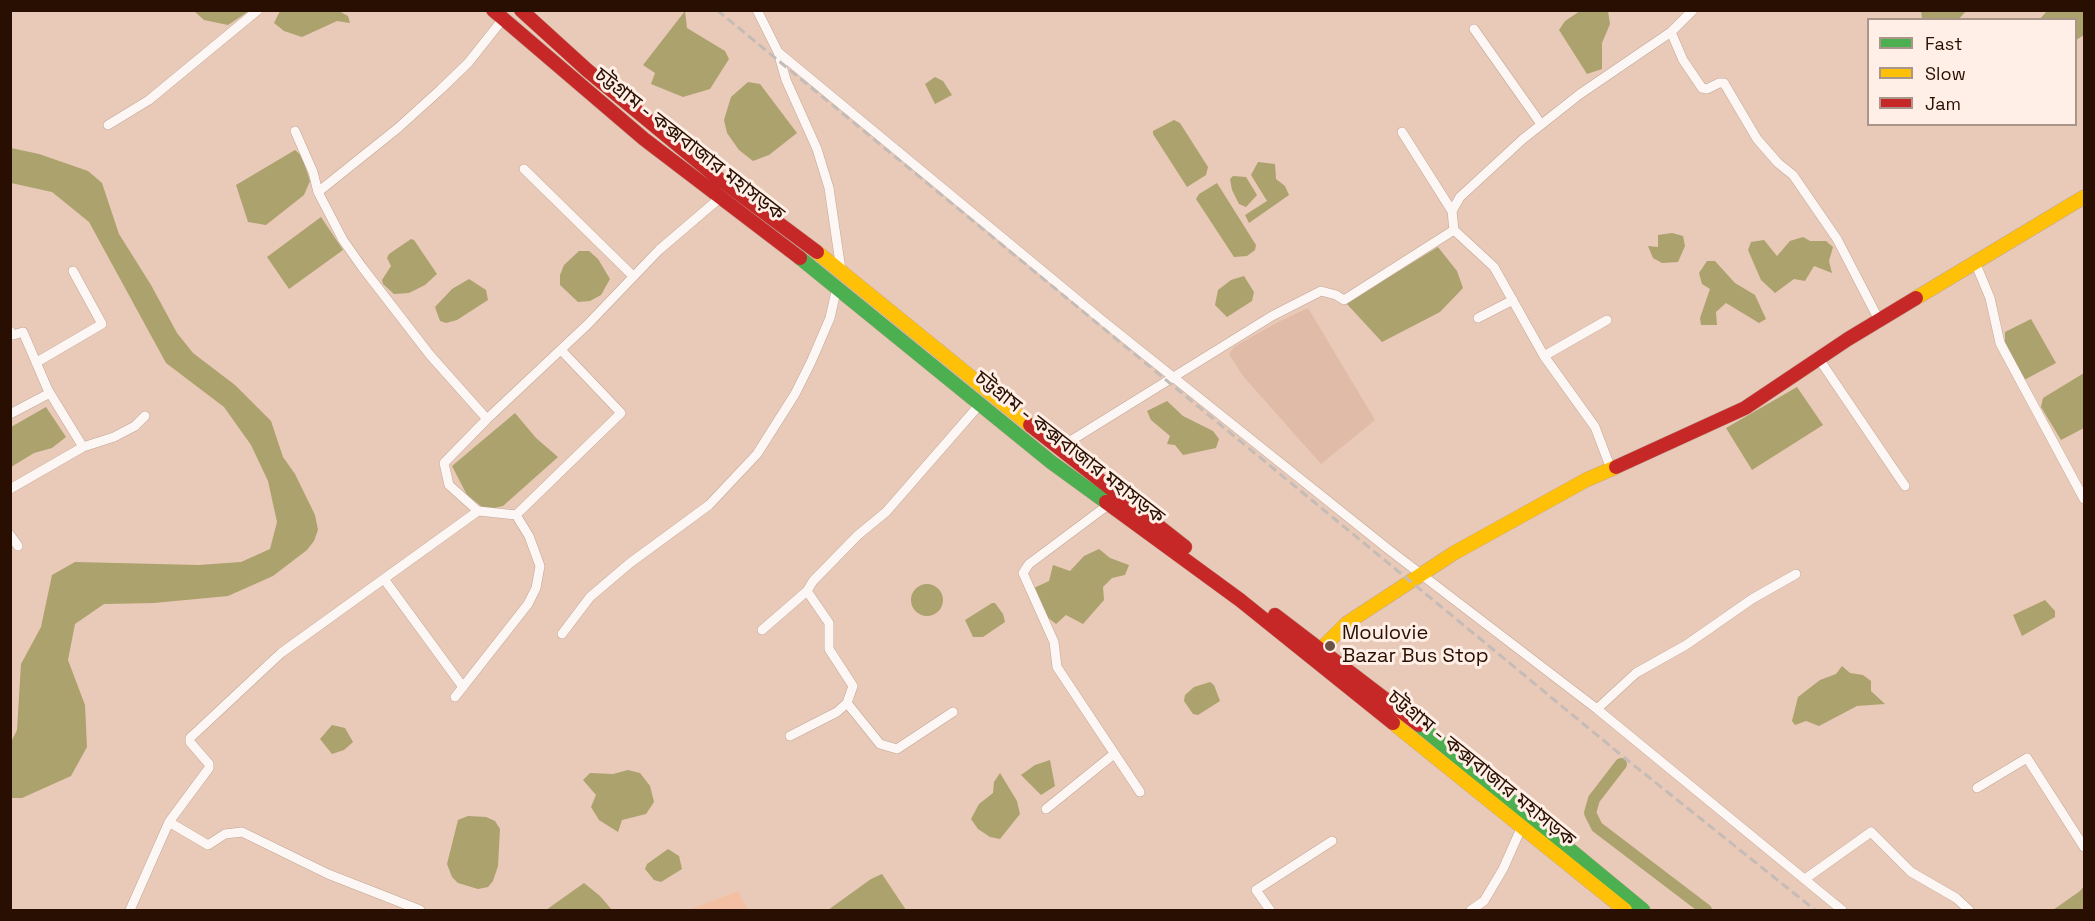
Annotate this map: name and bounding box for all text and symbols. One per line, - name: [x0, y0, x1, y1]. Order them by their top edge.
- legend: [1867, 18, 2077, 126]
- text: Fast: [1925, 32, 1962, 55]
- text: Slow: [1925, 62, 1966, 85]
- street label: চট্টগ্রাম - কক্সবাজার মহাসড়ক: [589, 63, 789, 227]
- text: Jam: [1925, 92, 1961, 115]
- street label: চট্টগ্রাম - কক্সবাজার মহাসড়ক: [969, 366, 1169, 530]
- place label: Moulovie Bazar Bus Stop: [1342, 622, 1489, 669]
- marker: Moulovie Bazar Bus Stop: [1323, 639, 1337, 653]
- street label: চট্টগ্রাম - কক্সবাজার মহাসড়ক: [1382, 686, 1580, 852]

